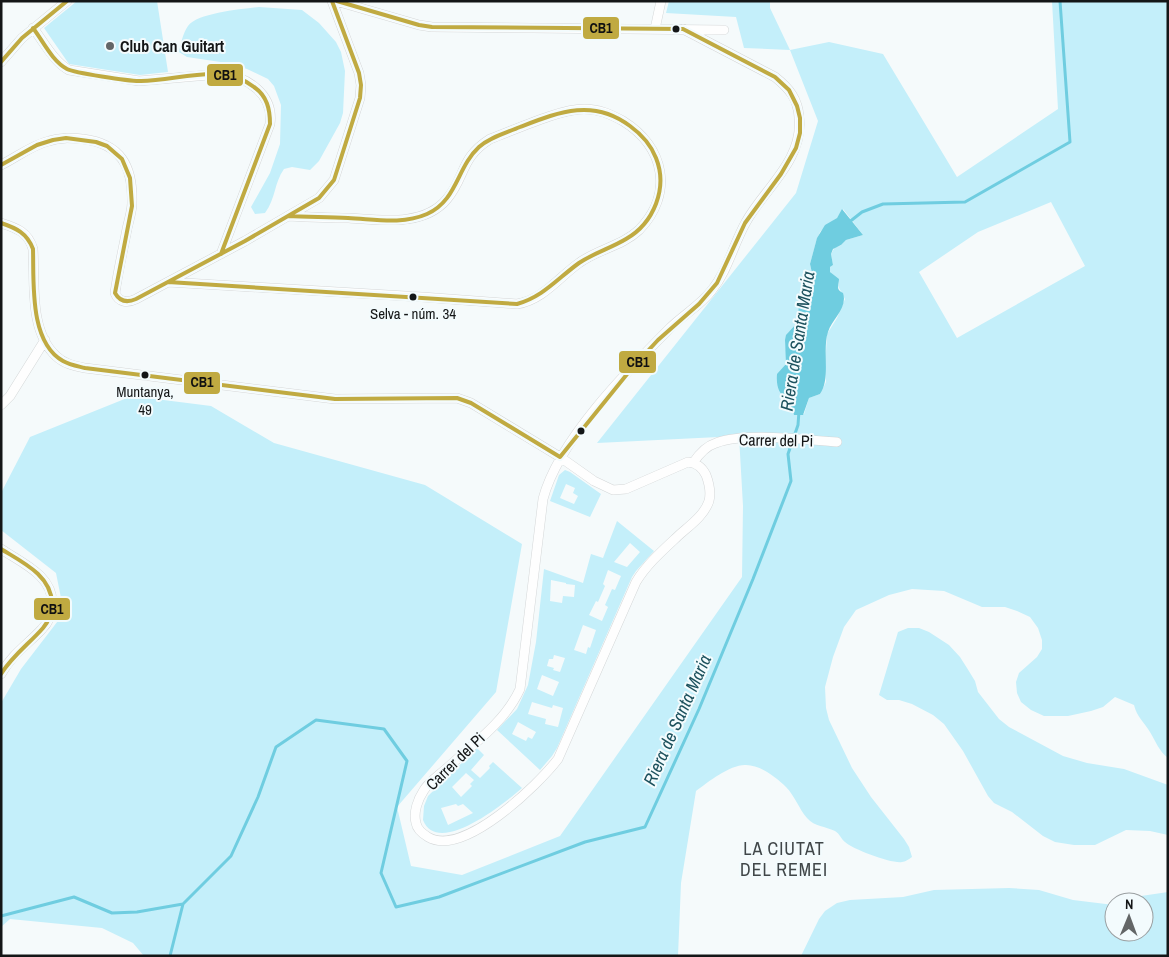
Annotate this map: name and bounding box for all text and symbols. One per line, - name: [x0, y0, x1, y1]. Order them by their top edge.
- line badge: CB1: [582, 16, 620, 40]
- text: CB1: [590, 19, 613, 37]
- unlabelled marker: [671, 24, 681, 34]
- place label: Club Can Guitart: [120, 35, 225, 57]
- marker: Club Can Guitart: [104, 40, 116, 52]
- line badge: CB1: [206, 63, 244, 87]
- text: CB1: [214, 66, 237, 84]
- water label: Riera de Santa Maria: [774, 269, 820, 413]
- marker: Selva - núm. 34: [408, 292, 418, 302]
- place label: Selva - núm. 34: [370, 303, 456, 324]
- line badge: CB1: [618, 350, 657, 374]
- text: CB1: [627, 353, 650, 371]
- marker: Muntanya, 49: [140, 370, 150, 380]
- line badge: CB1: [183, 371, 221, 395]
- text: CB1: [191, 373, 214, 391]
- place label: Muntanya, 49: [116, 381, 174, 420]
- unlabelled marker: [576, 426, 586, 436]
- street label: Carrer del Pi: [739, 428, 813, 452]
- line badge: CB1: [33, 597, 71, 621]
- text: CB1: [41, 600, 64, 618]
- water label: Riera de Santa Maria: [637, 650, 717, 790]
- street label: Carrer del Pi: [421, 727, 489, 795]
- district label: LA CIUTAT DEL REMEI: [740, 836, 828, 882]
- north arrow: [1104, 892, 1154, 942]
- text: N: [1125, 895, 1134, 913]

